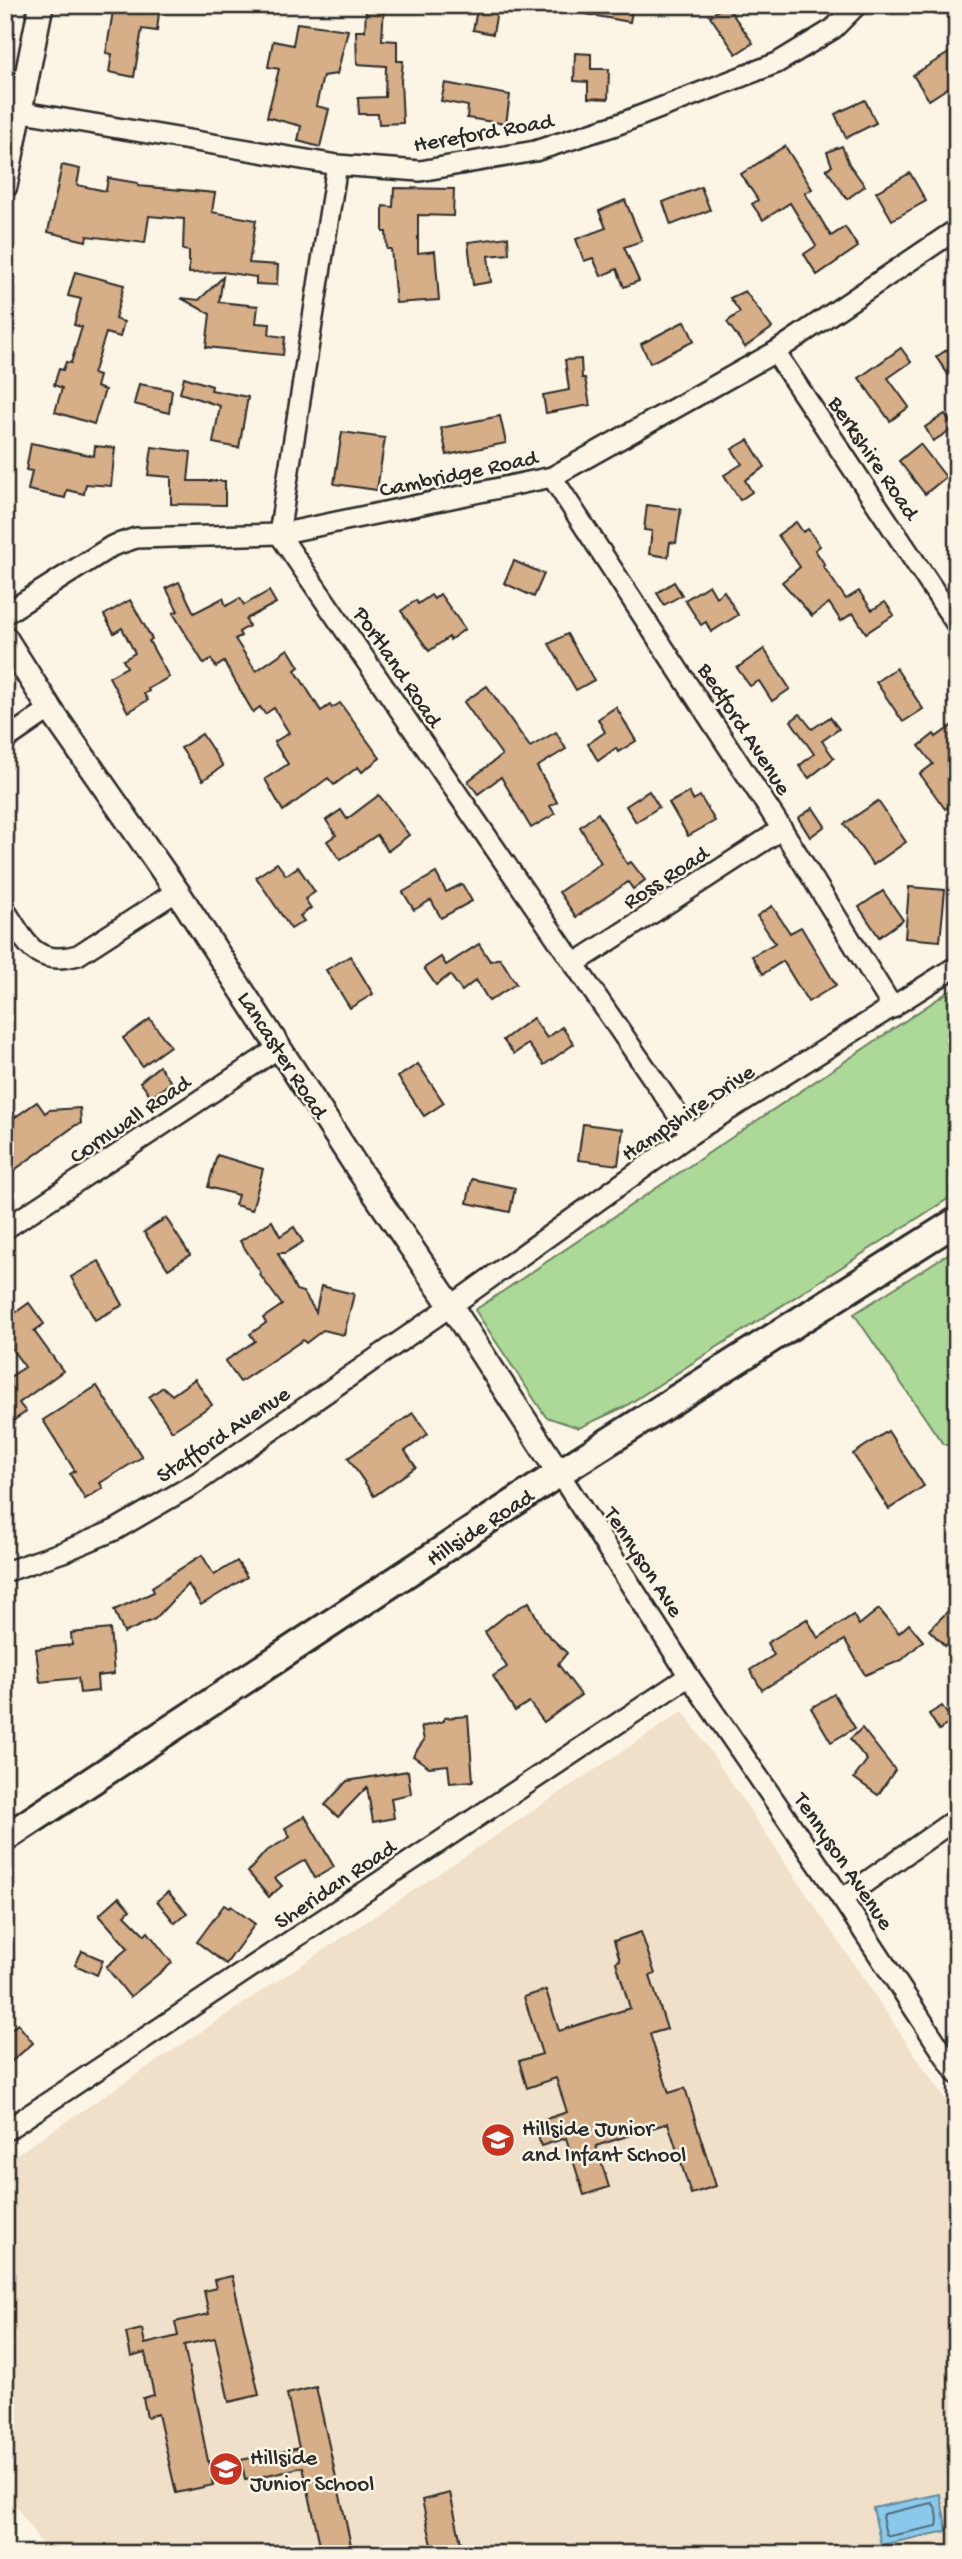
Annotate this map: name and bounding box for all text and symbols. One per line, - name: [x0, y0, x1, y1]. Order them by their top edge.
- street label: Hereford Road: [412, 109, 557, 160]
- street label: Berkshire Road: [820, 391, 924, 527]
- street label: Cambridge Road: [377, 445, 542, 505]
- street label: Portland Road: [345, 602, 447, 735]
- street label: Bedford Avenue: [690, 658, 796, 802]
- street label: Ross Road: [619, 840, 716, 917]
- street label: Lancaster Road: [230, 987, 333, 1126]
- street label: Hampshire Drive: [617, 1059, 762, 1168]
- street label: Cornwall Road: [65, 1070, 198, 1171]
- street label: Stafford Avenue: [152, 1381, 297, 1490]
- street label: Hillside Road: [422, 1483, 541, 1574]
- street label: Tennyson Ave: [595, 1501, 688, 1624]
- street label: Tennyson Avenue: [785, 1786, 899, 1937]
- street label: Sheridan Road: [270, 1834, 403, 1936]
- place label: Hillside Junior and Infant School: [522, 2117, 686, 2170]
- school or university icon: Hillside Junior and Infant School: [479, 2121, 517, 2159]
- place label: Hillside Junior School: [250, 2446, 374, 2499]
- school or university icon: Hillside Junior School: [207, 2450, 245, 2488]

